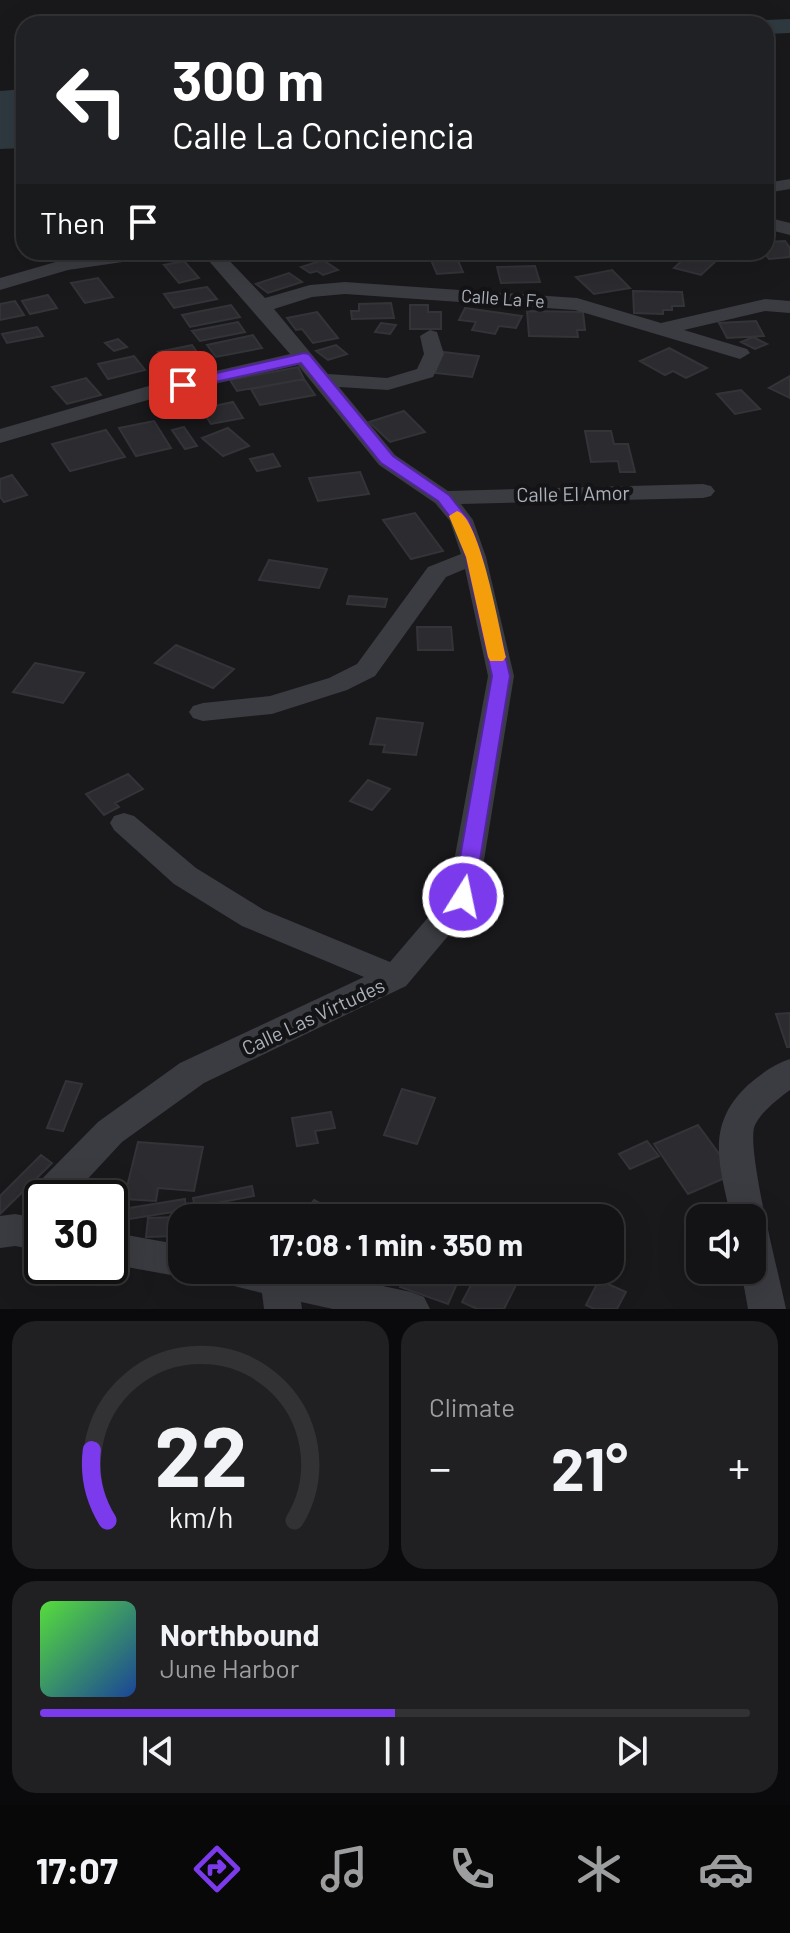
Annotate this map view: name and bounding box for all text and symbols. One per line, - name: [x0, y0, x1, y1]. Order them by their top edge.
- text: 300 m: [172, 45, 324, 112]
- icon: left: [40, 48, 144, 152]
- text: Calle La Conciencia: [172, 113, 474, 156]
- icon: arrive: [121, 200, 165, 244]
- text: Then: [40, 204, 105, 240]
- street label: Calle La Fe: [461, 284, 545, 312]
- pin: [149, 351, 217, 419]
- icon: arrive: [161, 363, 205, 407]
- street label: Calle El Amor: [516, 480, 630, 506]
- position arrow: [421, 855, 505, 939]
- street label: Calle Las Virtudes: [238, 972, 388, 1060]
- speed limit sign: 30: [24, 1180, 128, 1284]
- map controls: [686, 1204, 766, 1284]
- button: sound: [686, 1204, 766, 1284]
- text: 17:08 · 1 min · 350 m: [269, 1226, 523, 1262]
- text: Climate: [429, 1391, 515, 1422]
- text: 22: [154, 1404, 247, 1504]
- text: 21°: [551, 1431, 628, 1503]
- text: −: [429, 1440, 451, 1493]
- text: +: [728, 1440, 750, 1493]
- text: km/h: [168, 1499, 233, 1534]
- text: Northbound: [160, 1616, 319, 1652]
- text: June Harbor: [160, 1652, 299, 1683]
- icon: previous: [136, 1729, 180, 1773]
- icon: pause: [373, 1729, 417, 1773]
- icon: next: [610, 1729, 654, 1773]
- icon: directions: [189, 1841, 245, 1897]
- icon: music: [316, 1841, 372, 1897]
- icon: phone: [444, 1841, 500, 1897]
- icon: climate: [571, 1841, 627, 1897]
- icon: car: [698, 1841, 754, 1897]
- text: 17:07: [36, 1848, 118, 1891]

